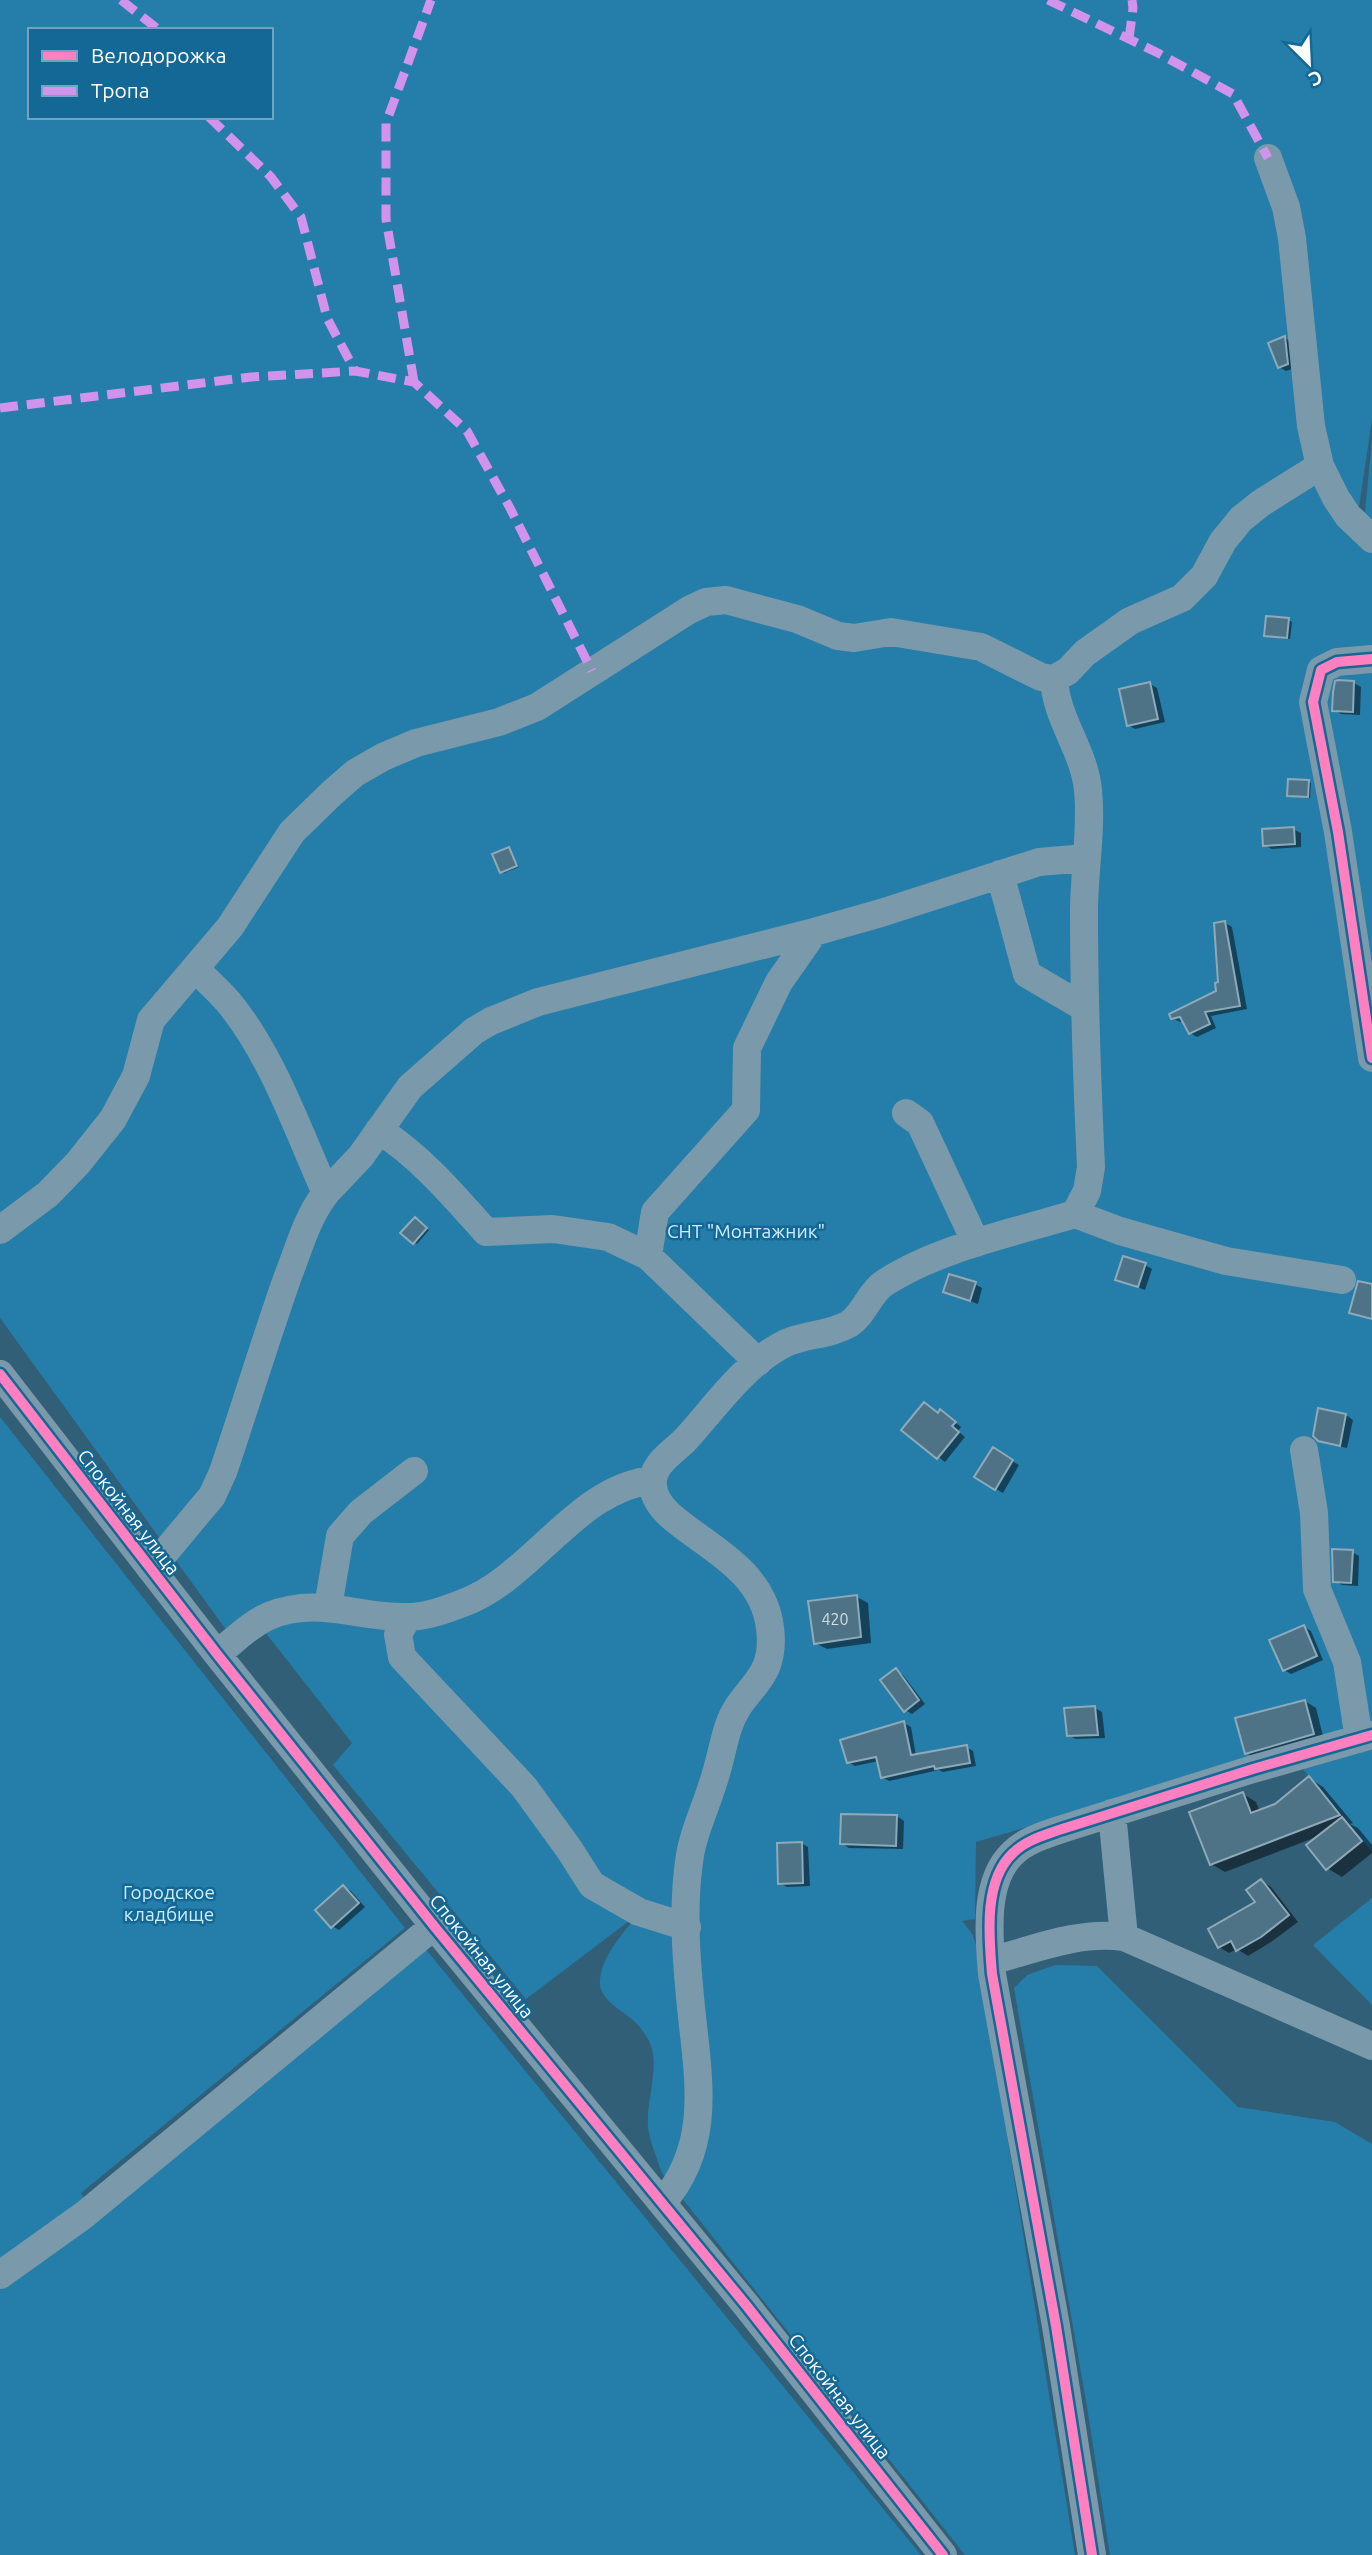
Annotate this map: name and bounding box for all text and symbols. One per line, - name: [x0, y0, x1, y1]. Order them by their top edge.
- legend: [28, 28, 273, 119]
- north arrow: [1274, 28, 1344, 98]
- text: Велодорожка: [91, 43, 227, 67]
- text: С: [1306, 66, 1326, 91]
- text: Тропа: [91, 78, 150, 102]
- park label: СНТ "Монтажник": [667, 1220, 825, 1242]
- street label: Спокойная улица: [73, 1445, 185, 1579]
- house number: 420: [821, 1610, 849, 1628]
- park label: Городское кладбище: [123, 1881, 215, 1925]
- street label: Спокойная улица: [425, 1890, 539, 2022]
- street label: Спокойная улица: [784, 2329, 896, 2463]

